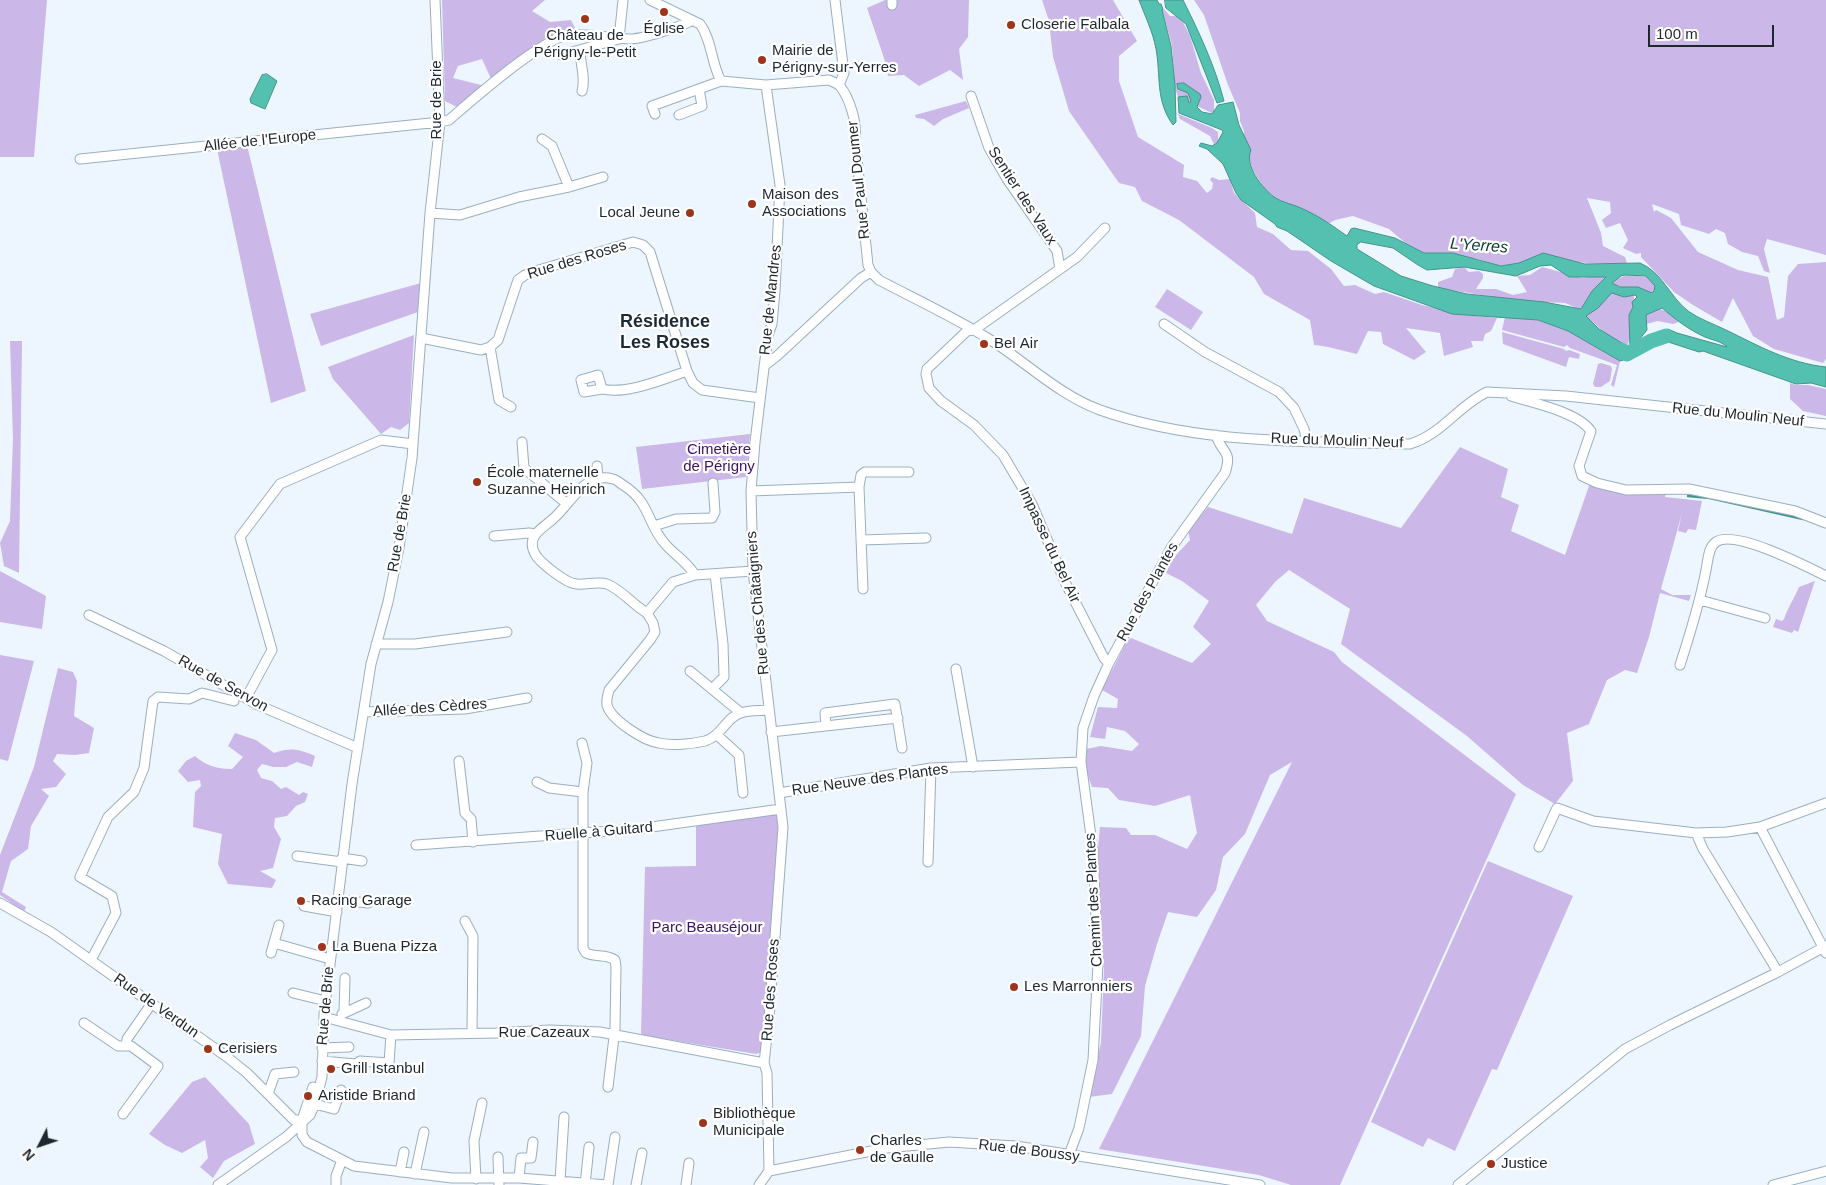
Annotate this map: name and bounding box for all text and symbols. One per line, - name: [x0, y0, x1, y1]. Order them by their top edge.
- marker: Église: [658, 6, 670, 18]
- marker: Château de Périgny-le-Petit: [579, 13, 591, 25]
- scale bar: [1651, 15, 1777, 47]
- place label: Closerie Falbala: [1021, 16, 1129, 34]
- marker: Closerie Falbala: [1005, 19, 1017, 31]
- place label: Église: [644, 20, 684, 38]
- text: 100 m: [1656, 25, 1698, 42]
- place label: Château de Périgny-le-Petit: [534, 27, 636, 62]
- place label: Mairie de Périgny-sur-Yerres: [772, 42, 896, 77]
- marker: Mairie de Périgny-sur-Yerres: [756, 54, 768, 66]
- street label: Rue de Brie: [428, 60, 446, 140]
- street label: Rue Paul Doumer: [844, 120, 874, 240]
- street label: Allée de l'Europe: [203, 126, 317, 156]
- street label: Sentier des Vaux: [984, 144, 1060, 248]
- place label: Maison des Associations: [762, 186, 846, 221]
- marker: Maison des Associations: [746, 198, 758, 210]
- place label: Local Jeune: [599, 204, 680, 222]
- marker: Local Jeune: [684, 207, 696, 219]
- water label: L'Yerres: [1449, 234, 1509, 258]
- street label: Rue des Roses: [525, 236, 629, 284]
- street label: Rue de Mandres: [756, 244, 786, 356]
- district label: Résidence Les Roses: [620, 311, 710, 354]
- place label: Bel Air: [994, 335, 1038, 353]
- marker: Bel Air: [978, 338, 990, 350]
- street label: Rue du Moulin Neuf: [1671, 399, 1805, 431]
- street label: Rue du Moulin Neuf: [1270, 430, 1404, 452]
- park label: Cimetière de Périgny: [683, 441, 755, 476]
- place label: École maternelle Suzanne Heinrich: [487, 464, 605, 499]
- marker: École maternelle Suzanne Heinrich: [471, 476, 483, 488]
- street label: Impasse du Bel Air: [1014, 484, 1084, 606]
- street label: Rue de Brie: [384, 492, 416, 574]
- street label: Rue des Châtaigniers: [743, 530, 773, 676]
- street label: Rue des Plantes: [1113, 540, 1183, 644]
- street label: Rue de Servon: [175, 652, 271, 716]
- street label: Allée des Cèdres: [372, 695, 488, 721]
- street label: Rue Neuve des Plantes: [791, 760, 949, 800]
- street label: Ruelle à Guitard: [544, 818, 654, 846]
- street label: Chemin des Plantes: [1081, 833, 1107, 967]
- place label: Racing Garage: [311, 892, 412, 910]
- marker: Racing Garage: [295, 895, 307, 907]
- park label: Parc Beauséjour: [652, 919, 762, 937]
- place label: La Buena Pizza: [332, 938, 437, 956]
- street label: Rue des Roses: [758, 938, 784, 1042]
- marker: La Buena Pizza: [316, 941, 328, 953]
- street label: Rue de Brie: [314, 966, 338, 1046]
- street label: Rue de Verdun: [110, 970, 202, 1042]
- place label: Les Marronniers: [1024, 978, 1132, 996]
- marker: Les Marronniers: [1008, 981, 1020, 993]
- street label: Rue Cazeaux: [499, 1024, 589, 1042]
- place label: Cerisiers: [218, 1040, 277, 1058]
- marker: Cerisiers: [202, 1043, 214, 1055]
- place label: Grill Istanbul: [341, 1060, 424, 1078]
- marker: Grill Istanbul: [325, 1063, 337, 1075]
- place label: Aristide Briand: [318, 1087, 416, 1105]
- marker: Aristide Briand: [302, 1090, 314, 1102]
- place label: Bibliothèque Municipale: [713, 1105, 796, 1140]
- marker: Bibliothèque Municipale: [697, 1117, 709, 1129]
- north arrow: [15, 1120, 65, 1170]
- place label: Charles de Gaulle: [870, 1132, 934, 1167]
- street label: Rue de Boussy: [977, 1136, 1081, 1166]
- marker: Charles de Gaulle: [854, 1144, 866, 1156]
- text: N: [19, 1146, 38, 1164]
- place label: Justice: [1501, 1155, 1548, 1173]
- marker: Justice: [1485, 1158, 1497, 1170]

